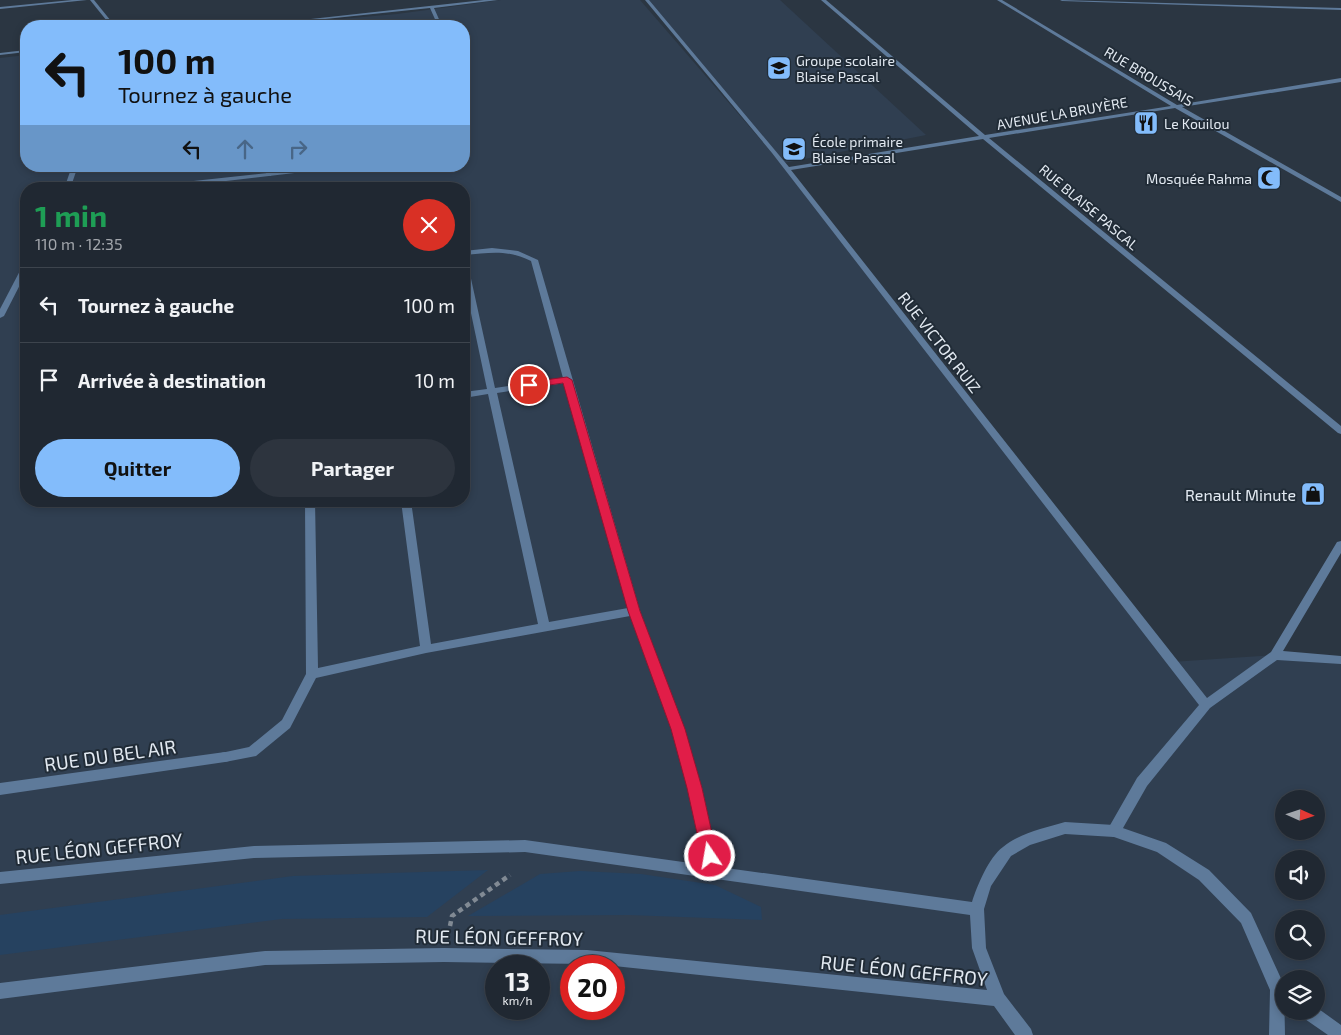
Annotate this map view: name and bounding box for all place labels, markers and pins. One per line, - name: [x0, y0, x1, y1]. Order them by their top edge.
- place label: Groupe scolaire Blaise Pascal: [796, 52, 895, 85]
- school or university icon: Groupe scolaire Blaise Pascal: [766, 55, 792, 81]
- restaurant icon: Le Kouilou: [1133, 110, 1159, 136]
- place label: Le Kouilou: [1164, 115, 1229, 132]
- place label: École primaire Blaise Pascal: [812, 133, 903, 166]
- school or university icon: École primaire Blaise Pascal: [781, 136, 807, 162]
- mosque icon: Mosquée Rahma: [1256, 165, 1282, 191]
- place label: Mosquée Rahma: [1146, 170, 1252, 187]
- pin: [508, 364, 550, 406]
- shop icon: Renault Minute: [1300, 481, 1326, 507]
- place label: Renault Minute: [1185, 485, 1296, 504]

